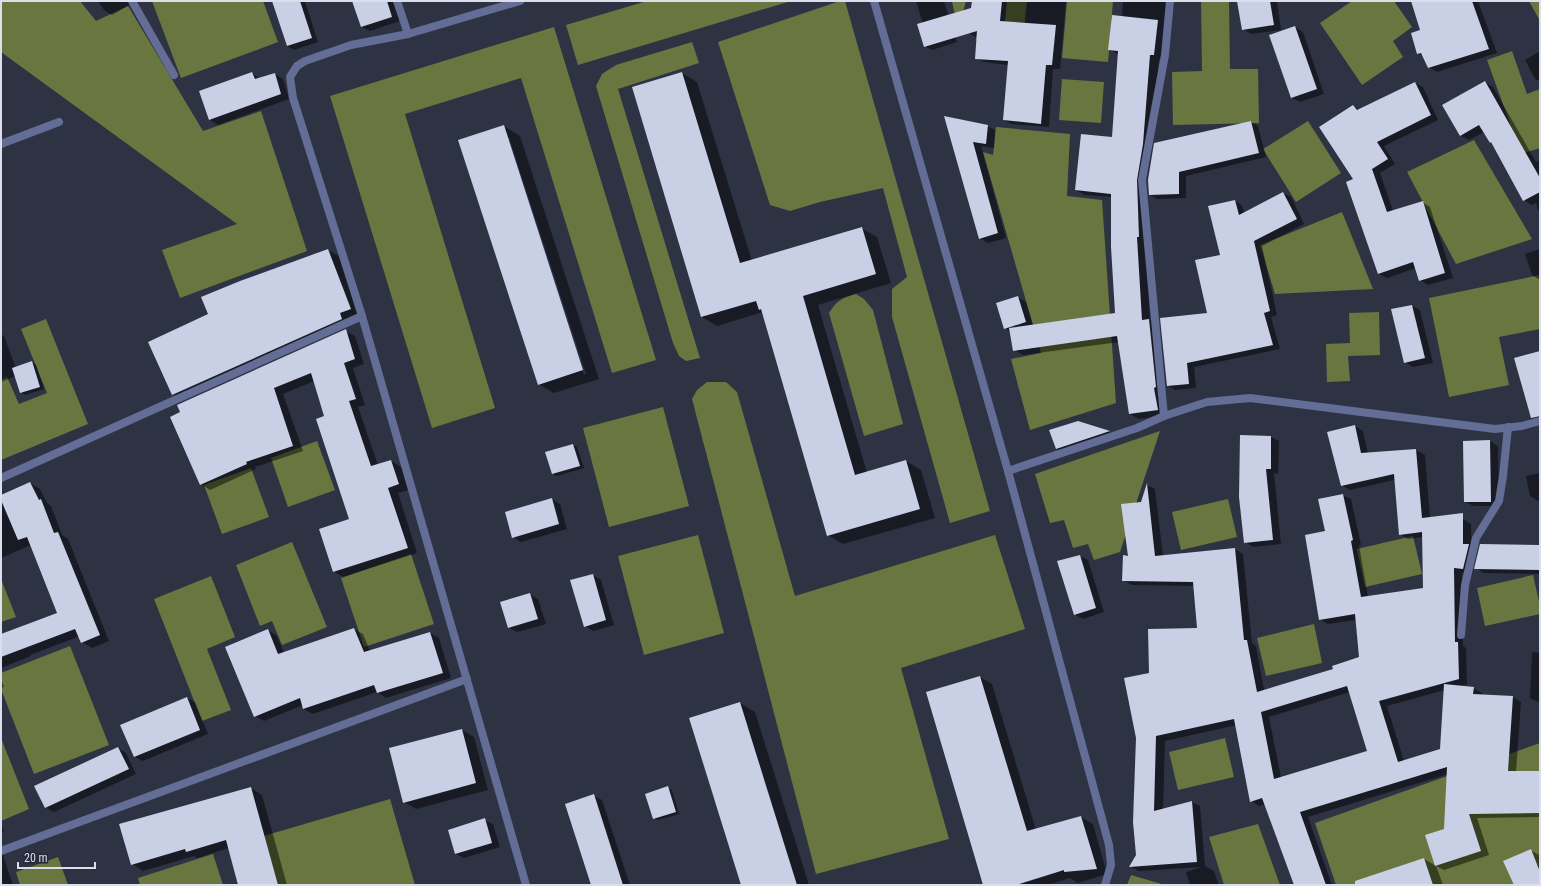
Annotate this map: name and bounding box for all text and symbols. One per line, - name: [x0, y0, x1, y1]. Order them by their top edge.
- scale bar: [18, 844, 95, 870]
- text: 20 m: [24, 851, 48, 865]

